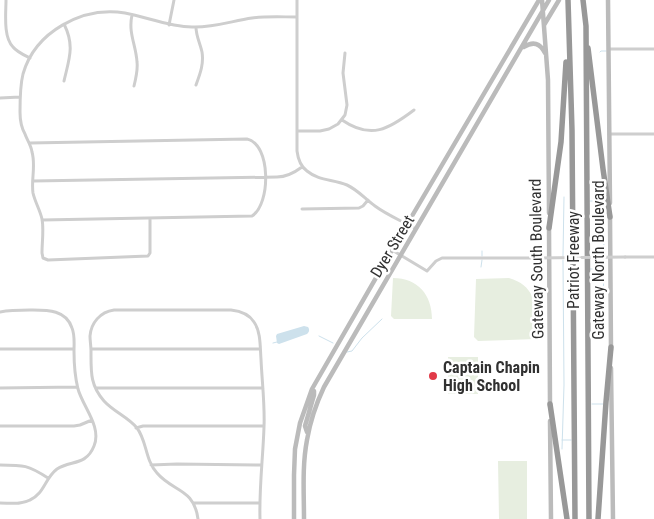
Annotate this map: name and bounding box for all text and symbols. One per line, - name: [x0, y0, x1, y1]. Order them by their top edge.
- street label: Gateway South Boulevard: [526, 179, 547, 339]
- street label: Gateway North Boulevard: [589, 180, 608, 340]
- street label: Dyer Street: [366, 211, 419, 281]
- street label: Patriot Freeway: [564, 211, 583, 309]
- place label: Captain Chapin High School: [443, 358, 540, 395]
- marker: Captain Chapin High School: [427, 370, 439, 382]

